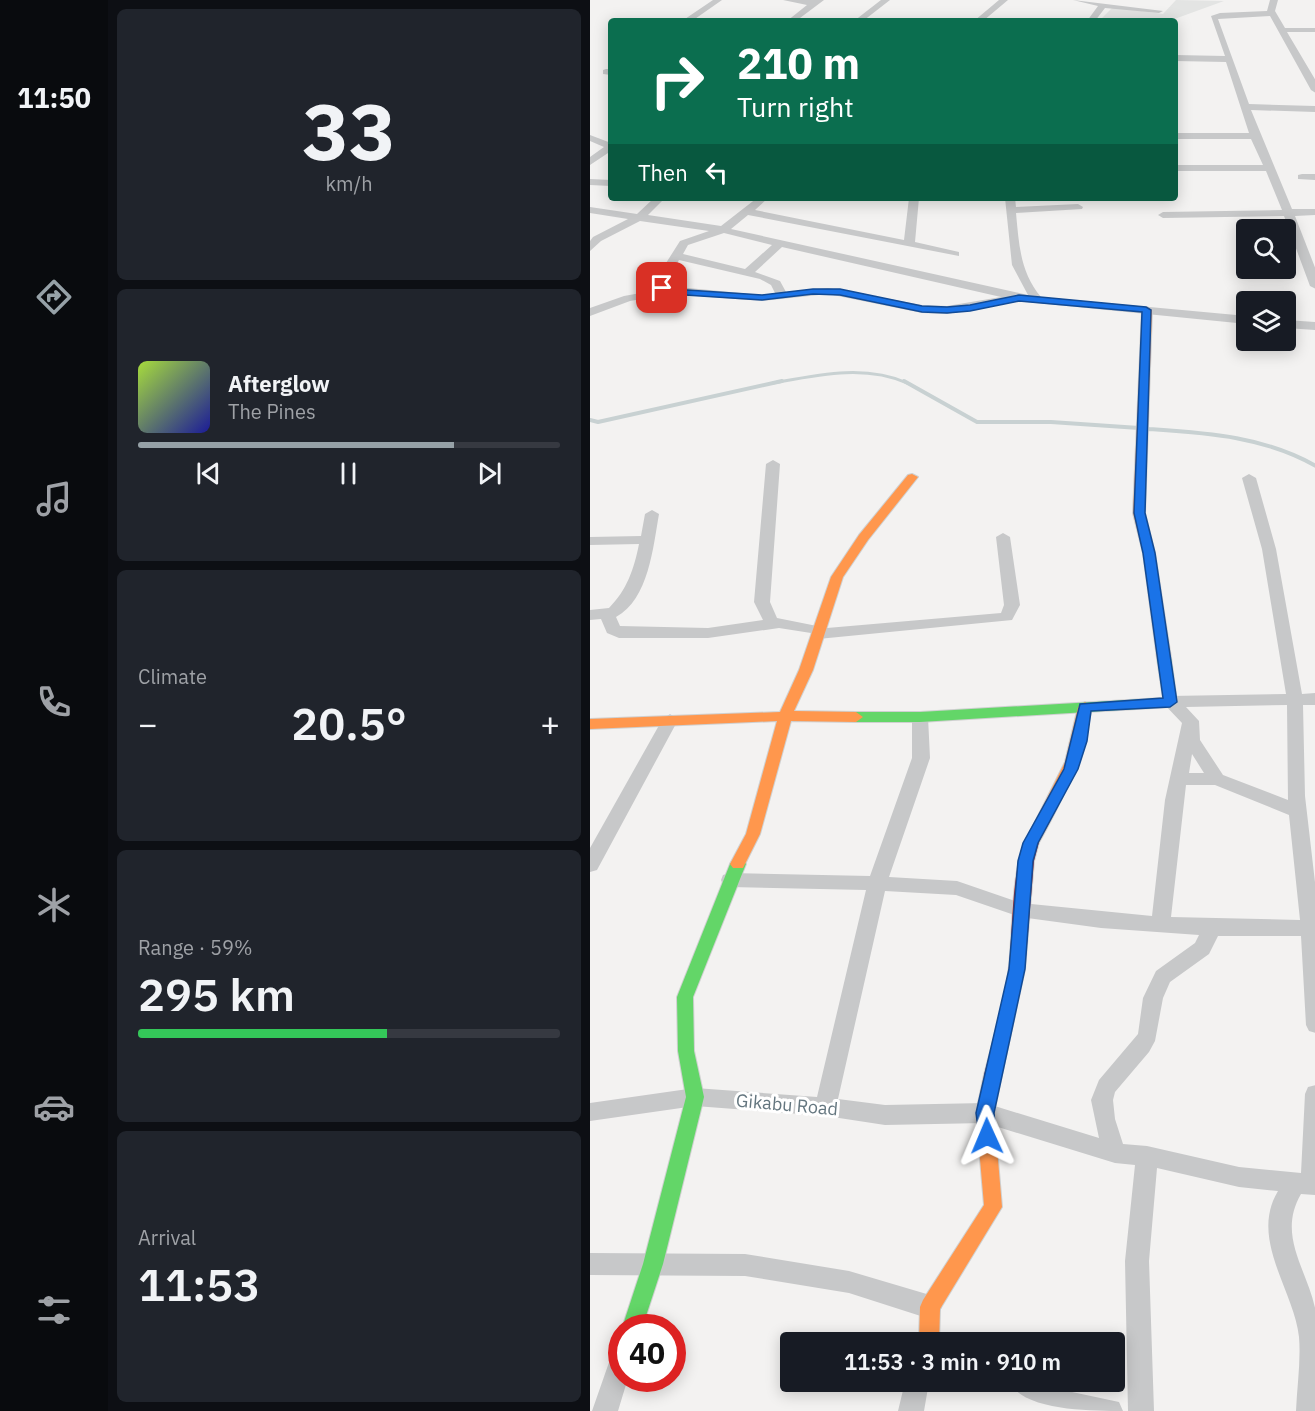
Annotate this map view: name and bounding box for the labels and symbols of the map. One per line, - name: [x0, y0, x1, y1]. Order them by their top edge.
- pin: [636, 262, 687, 313]
- street label: Gikabu Road: [735, 1089, 839, 1120]
- position arrow: [955, 1104, 1019, 1168]
- speed limit sign: 40: [608, 1314, 686, 1392]

